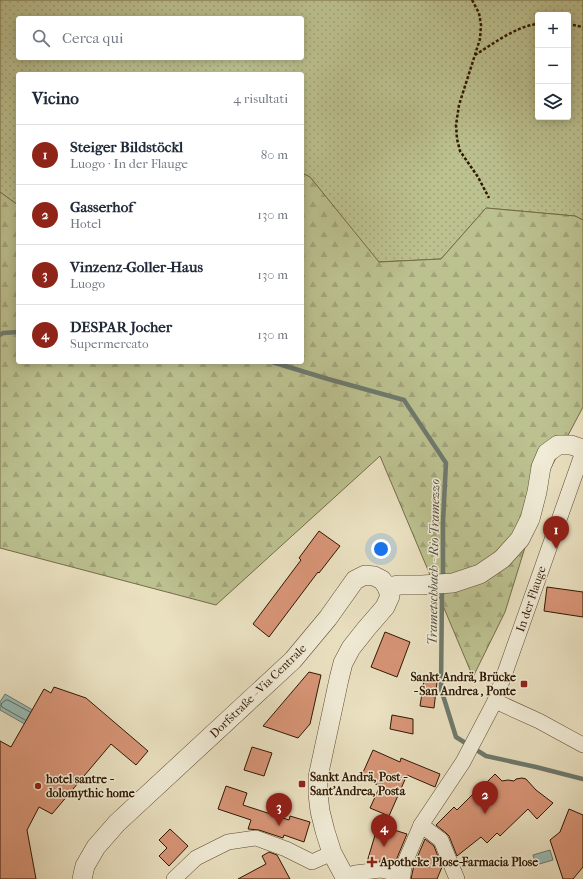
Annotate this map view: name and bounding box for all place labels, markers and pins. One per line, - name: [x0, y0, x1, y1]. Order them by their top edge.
- pin: 1: [543, 516, 569, 549]
- place label: Sankt Andrä, Brücke - San Andrea , Ponte: [410, 670, 516, 698]
- marker: Sankt Andrä, Brücke - San Andrea , Ponte: [519, 679, 529, 689]
- place label: Sankt Andrä, Post - Sant'Andrea, Posta: [310, 770, 408, 798]
- place label: hotel santre - dolomythic home: [45, 772, 135, 801]
- marker: Sankt Andrä, Post - Sant'Andrea, Posta: [297, 779, 307, 789]
- marker: hotel santre - dolomythic home: [33, 781, 43, 791]
- pin: 2: [472, 781, 498, 814]
- pin: 3: [266, 793, 292, 826]
- pin: 4: [371, 814, 397, 847]
- place label: Apotheke Plose-Farmacia Plose: [379, 855, 538, 870]
- marker: Apotheke Plose-Farmacia Plose: [367, 857, 377, 867]

